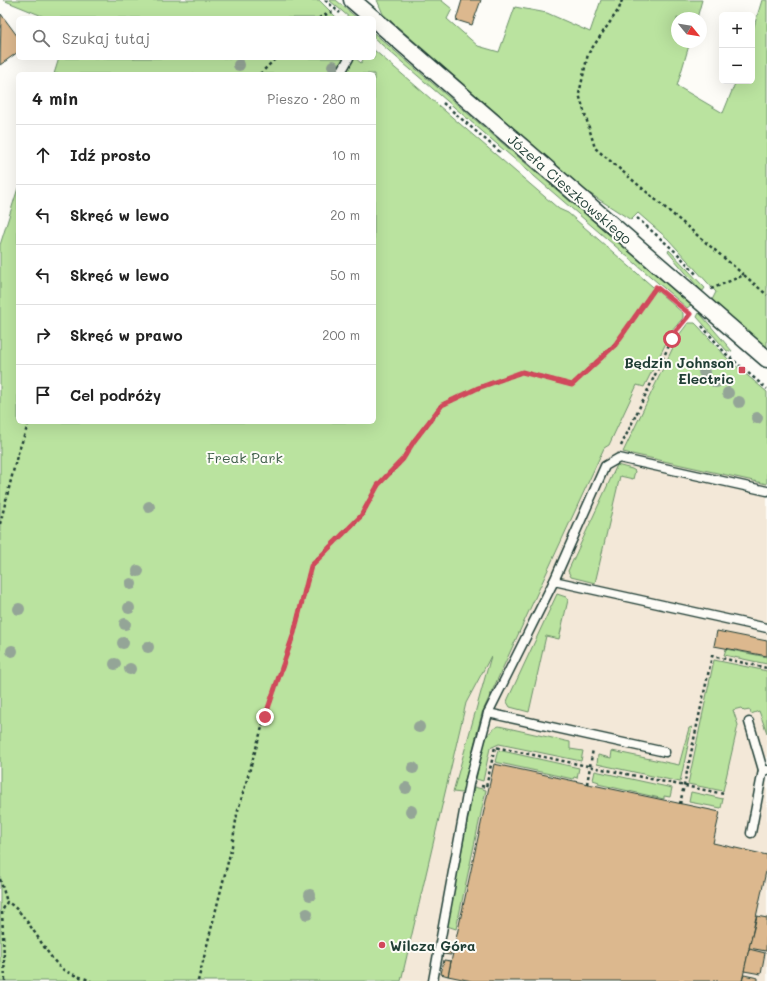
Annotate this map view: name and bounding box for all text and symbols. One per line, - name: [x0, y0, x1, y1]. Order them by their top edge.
- north arrow: [671, 12, 707, 48]
- map controls: [719, 12, 755, 84]
- button: +: [719, 12, 755, 48]
- search box: [16, 16, 376, 60]
- icon: search: [30, 27, 52, 49]
- text: Szukaj tutaj: [62, 28, 150, 48]
- button: −: [719, 48, 755, 84]
- text: 4 min: [32, 87, 78, 109]
- text: Pieszo · 280 m: [267, 90, 360, 107]
- street label: Józefa Cieszkowskiego: [504, 130, 636, 248]
- icon: ahead: [32, 144, 54, 166]
- text: Idź prosto: [70, 145, 151, 165]
- text: 10 m: [332, 146, 360, 163]
- icon: left: [32, 204, 54, 226]
- text: Skręć w lewo: [70, 205, 169, 225]
- text: 20 m: [330, 206, 360, 223]
- icon: left: [32, 264, 54, 286]
- text: Skręć w lewo: [70, 265, 169, 285]
- text: 50 m: [330, 266, 360, 283]
- icon: right: [32, 324, 54, 346]
- text: Skręć w prawo: [70, 325, 183, 345]
- text: 200 m: [322, 326, 360, 343]
- route start: [663, 330, 681, 348]
- place label: Będzin Johnson Electric: [624, 353, 734, 388]
- marker: Będzin Johnson Electric: [737, 365, 747, 375]
- icon: arrive: [32, 384, 54, 406]
- text: Cel podróży: [70, 385, 161, 405]
- park label: Freak Park: [207, 448, 283, 467]
- route end: [256, 708, 274, 726]
- place label: Wilcza Góra: [390, 936, 476, 955]
- marker: Wilcza Góra: [377, 940, 387, 950]

